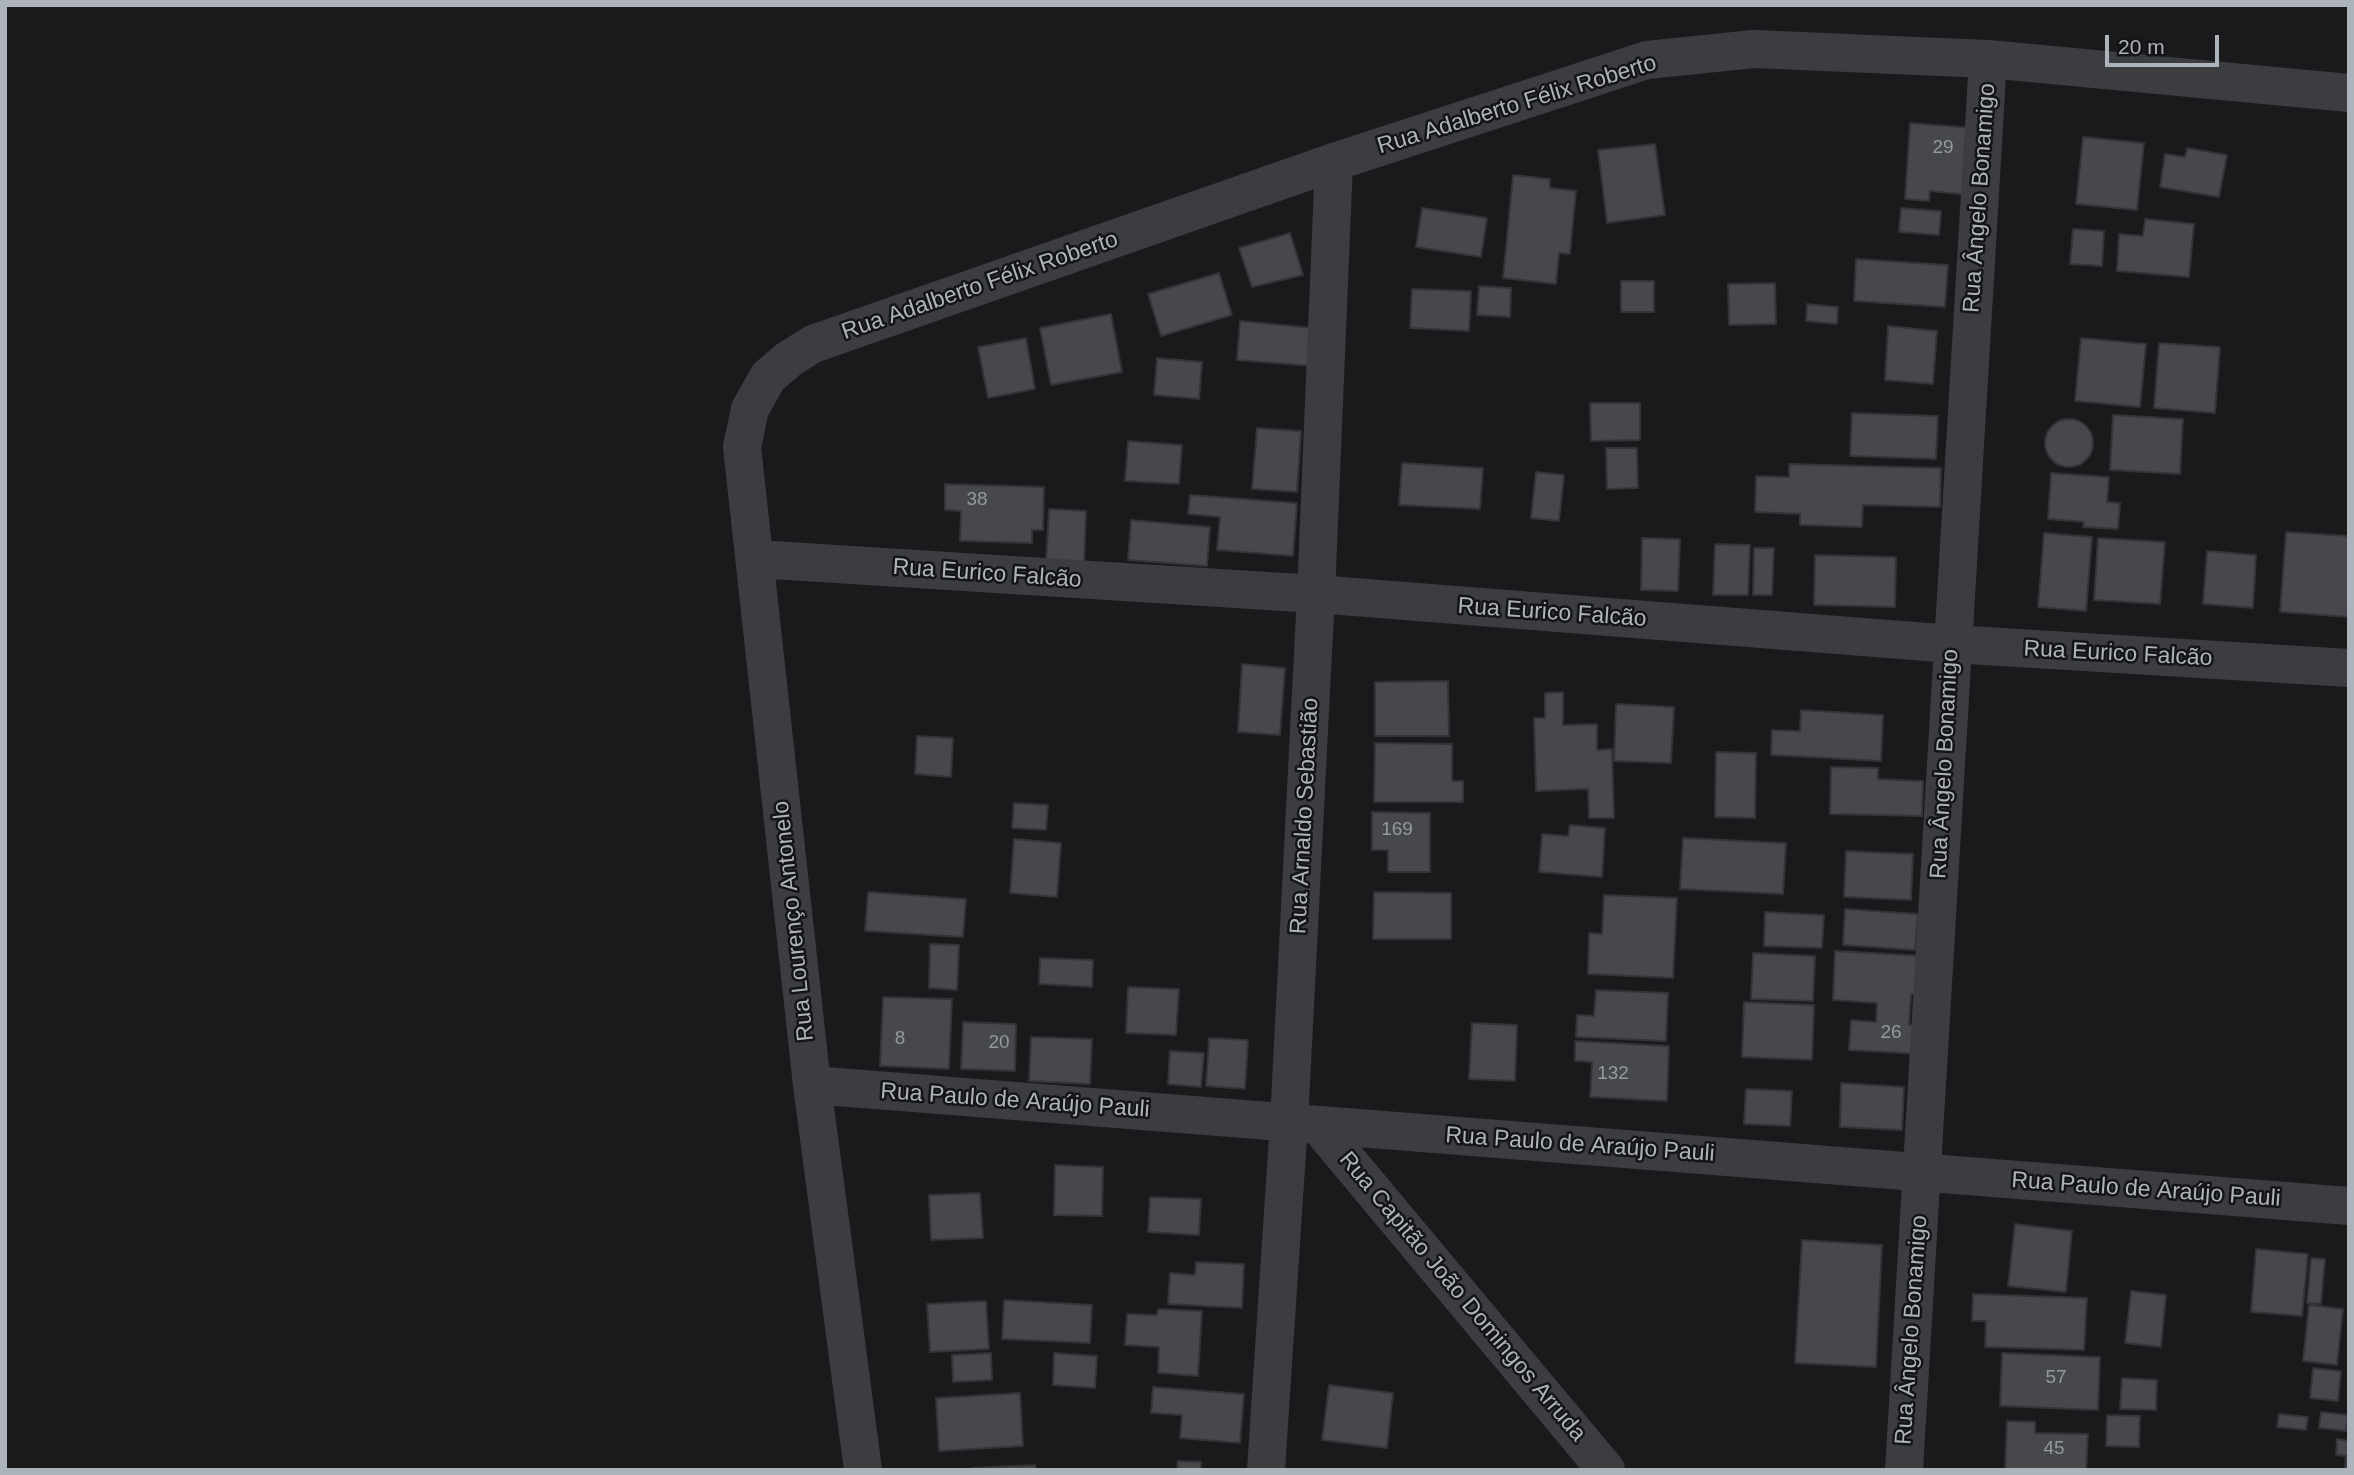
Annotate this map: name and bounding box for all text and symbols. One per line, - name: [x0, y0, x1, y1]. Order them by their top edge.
- scale bar: [2109, 21, 2223, 65]
- text: 20 m: [2118, 35, 2165, 58]
- street label: Rua Adalberto Félix Roberto: [1374, 49, 1660, 161]
- street label: Rua Ângelo Bonamigo: [1958, 82, 2002, 314]
- house number: 29: [1932, 137, 1954, 159]
- street label: Rua Adalberto Félix Roberto: [838, 226, 1122, 346]
- house number: 38: [966, 489, 988, 511]
- street label: Rua Eurico Falcão: [892, 554, 1082, 594]
- street label: Rua Eurico Falcão: [1457, 593, 1647, 633]
- street label: Rua Eurico Falcão: [2023, 635, 2213, 673]
- street label: Rua Ângelo Bonamigo: [1925, 648, 1965, 880]
- street label: Rua Arnaldo Sebastião: [1285, 697, 1325, 935]
- street label: Rua Lourenço Antonelo: [768, 799, 820, 1043]
- house number: 169: [1381, 819, 1413, 841]
- house number: 26: [1880, 1022, 1902, 1044]
- house number: 8: [895, 1028, 905, 1050]
- house number: 20: [988, 1032, 1010, 1054]
- house number: 132: [1597, 1063, 1629, 1085]
- street label: Rua Paulo de Araújo Pauli: [879, 1078, 1151, 1124]
- street label: Rua Paulo de Araújo Pauli: [1444, 1122, 1716, 1168]
- street label: Rua Capitão João Domingos Arruda: [1333, 1147, 1591, 1447]
- street label: Rua Paulo de Araújo Pauli: [2010, 1167, 2282, 1213]
- street label: Rua Ângelo Bonamigo: [1890, 1214, 1934, 1446]
- house number: 57: [2045, 1367, 2067, 1389]
- house number: 45: [2043, 1438, 2065, 1460]

